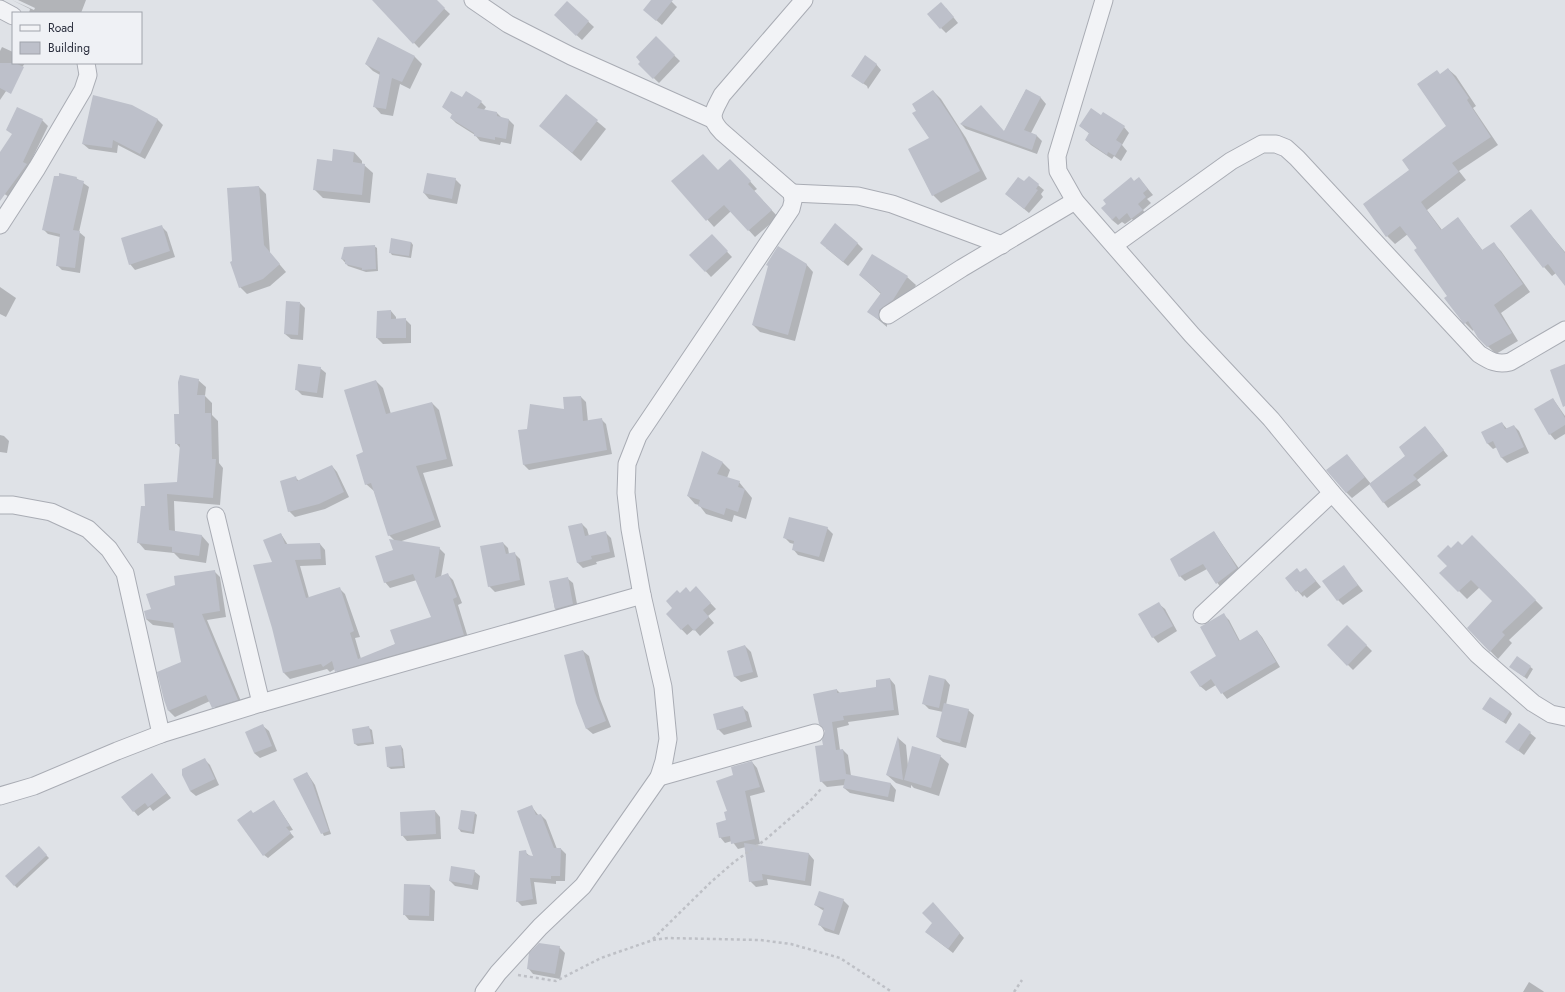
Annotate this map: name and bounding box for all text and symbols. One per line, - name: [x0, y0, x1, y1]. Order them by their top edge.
- legend: [12, 12, 142, 64]
- text: Road: [48, 19, 74, 37]
- text: Building: [48, 39, 90, 57]

